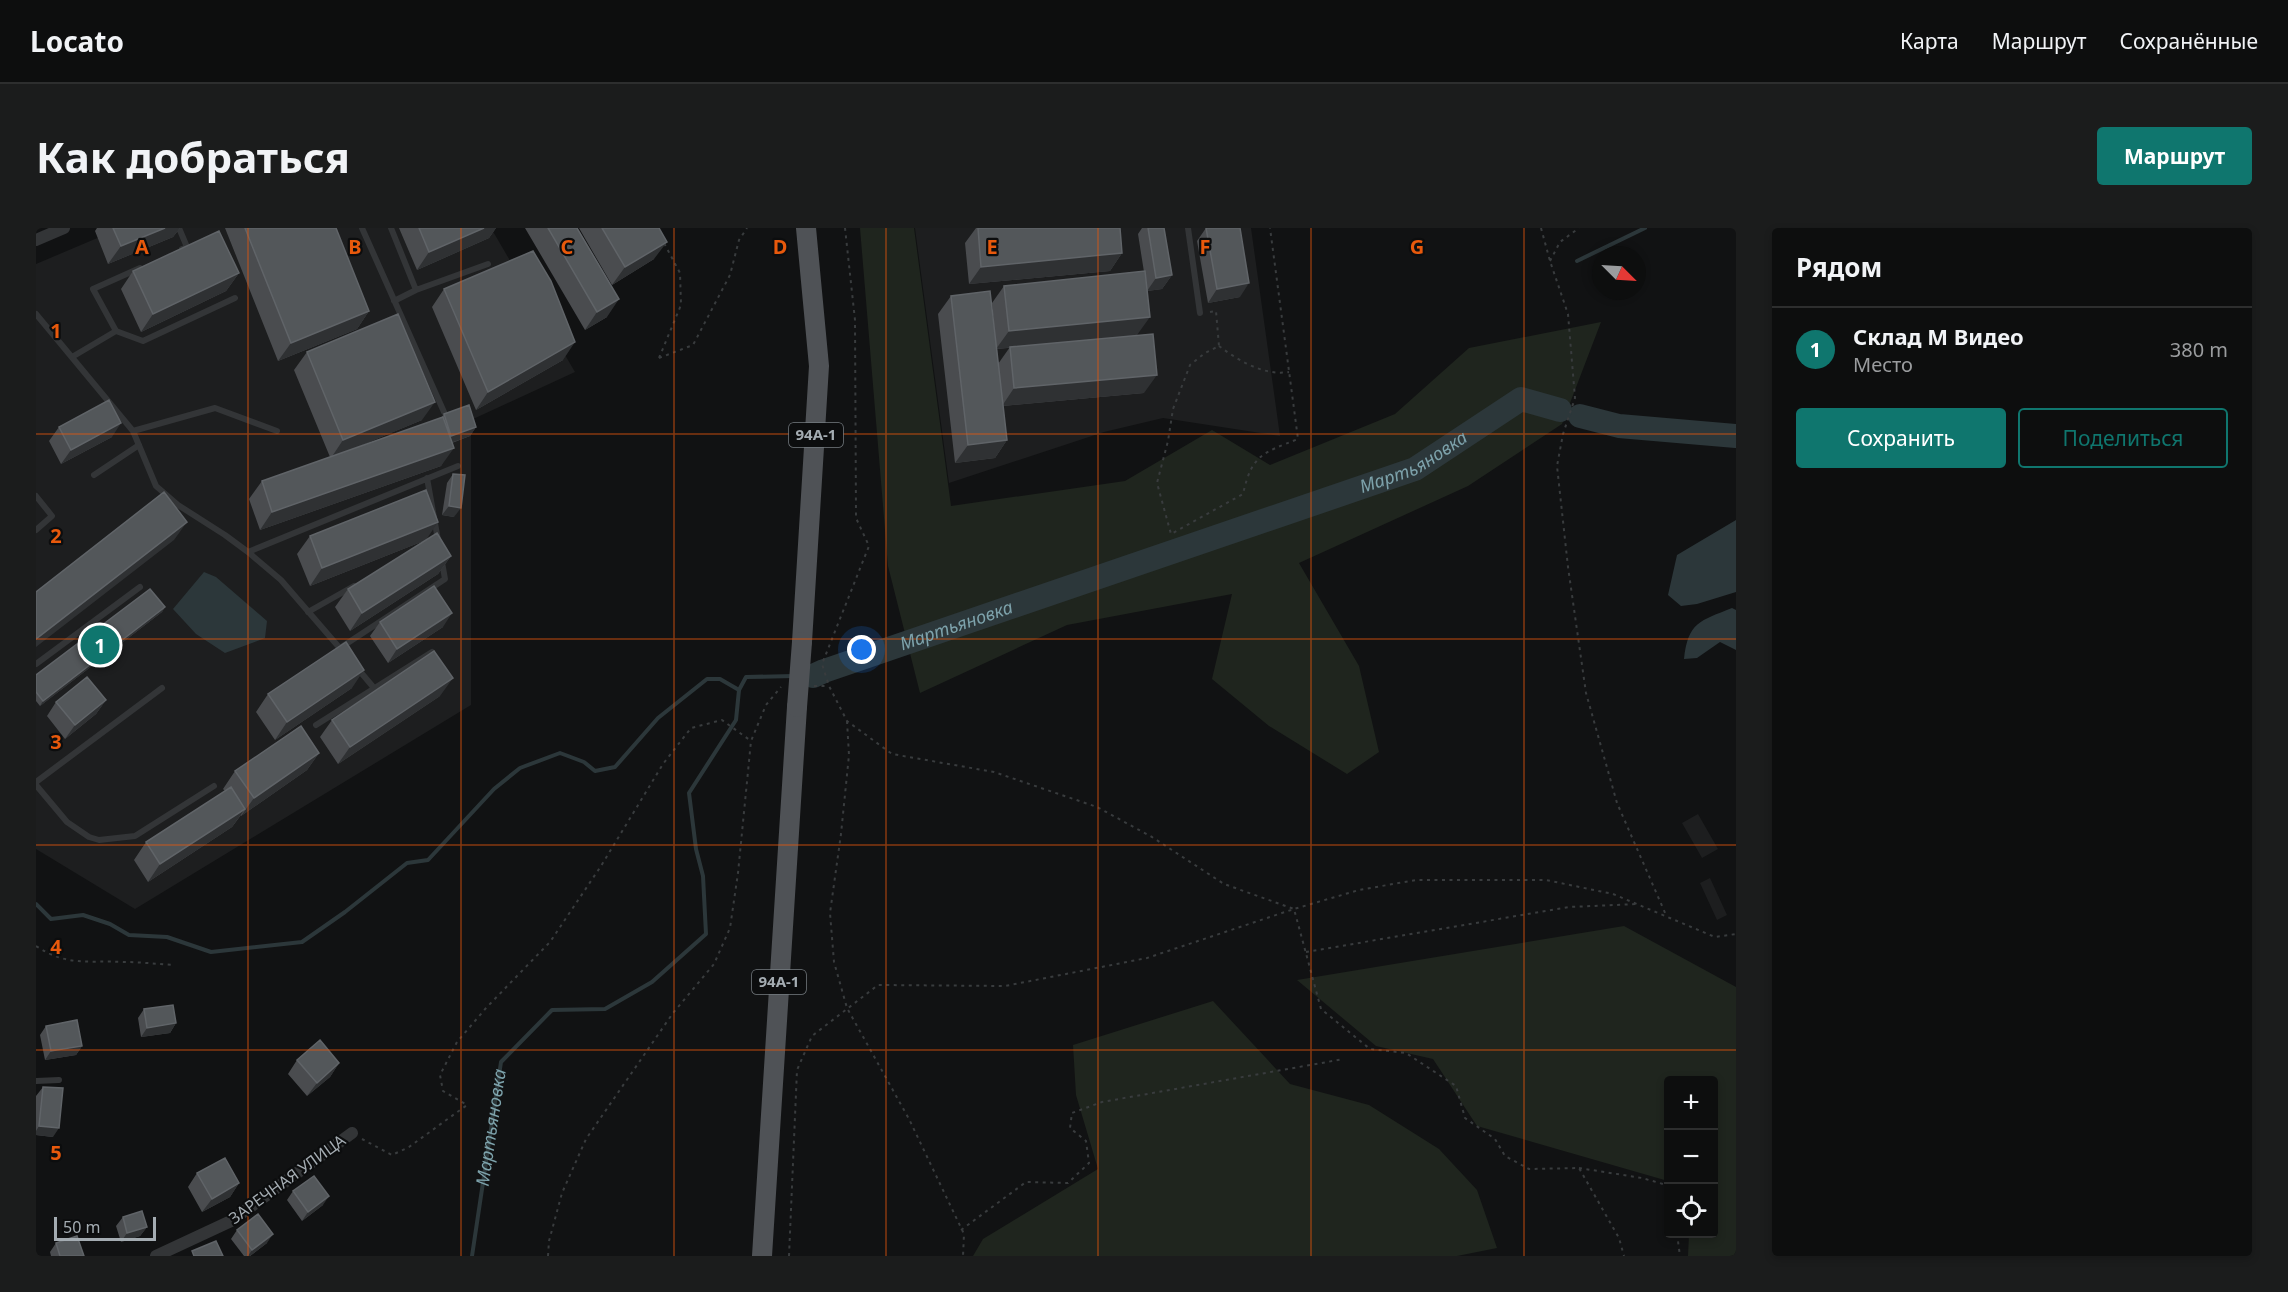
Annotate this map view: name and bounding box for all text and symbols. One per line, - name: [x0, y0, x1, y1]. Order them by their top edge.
- text: Locato: [30, 22, 124, 60]
- text: Карта: [1900, 27, 1959, 55]
- text: Маршрут: [1992, 27, 2087, 55]
- text: Сохранённые: [2120, 27, 2258, 55]
- button: Маршрут: [2097, 127, 2252, 185]
- text: Как добраться: [36, 128, 350, 185]
- text: A: [135, 233, 149, 260]
- text: B: [348, 233, 362, 260]
- text: C: [561, 233, 574, 260]
- text: D: [773, 233, 787, 260]
- text: E: [986, 233, 998, 260]
- text: F: [1200, 233, 1210, 260]
- text: G: [1410, 233, 1424, 260]
- north arrow: [1592, 246, 1646, 300]
- text: Рядом: [1796, 249, 1882, 285]
- text: 1: [50, 317, 62, 344]
- text: Склад М Видео: [1853, 321, 2024, 351]
- text: 1: [1810, 336, 1821, 363]
- text: 380 m: [2170, 336, 2228, 363]
- text: Место: [1853, 351, 1913, 378]
- button: Сохранить: [1796, 408, 2006, 468]
- button: Поделиться: [2018, 408, 2228, 468]
- road number: 94А-1: [789, 423, 843, 447]
- water label: Мартьяновка: [1356, 425, 1472, 498]
- text: 2: [50, 522, 62, 549]
- water label: Мартьяновка: [896, 594, 1016, 655]
- pin: 1: [80, 622, 120, 668]
- your location: [847, 635, 876, 664]
- text: 3: [50, 728, 62, 755]
- text: 4: [50, 933, 62, 960]
- road number: 94А-1: [752, 970, 806, 994]
- water label: Мартьяновка: [470, 1067, 511, 1188]
- map controls: [1664, 1076, 1718, 1238]
- button: +: [1664, 1076, 1718, 1130]
- street label: ЗАРЕЧНАЯ УЛИЦА: [224, 1129, 350, 1229]
- button: −: [1664, 1130, 1718, 1184]
- text: 5: [50, 1139, 62, 1166]
- button: locate: [1664, 1184, 1718, 1238]
- scale bar: [54, 1214, 156, 1242]
- text: 50 m: [63, 1216, 100, 1238]

